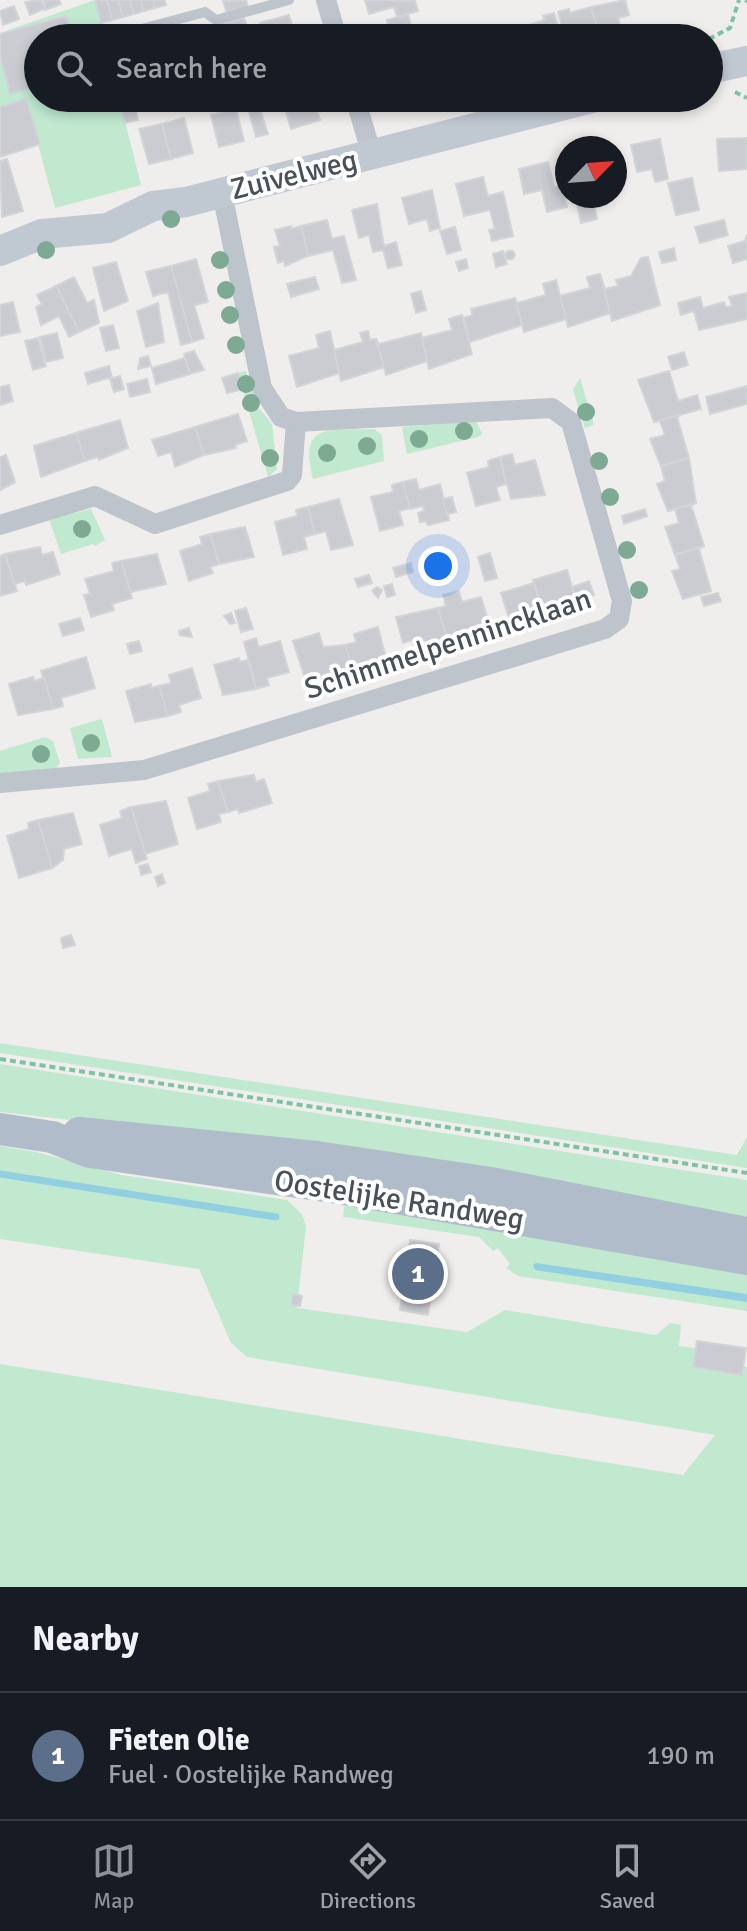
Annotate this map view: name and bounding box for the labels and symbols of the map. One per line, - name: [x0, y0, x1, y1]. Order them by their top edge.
- north arrow: [555, 136, 627, 208]
- street label: Zuivelweg: [227, 141, 361, 209]
- your location: [418, 546, 458, 586]
- street label: Schimmelpennincklaan: [300, 580, 596, 708]
- street label: Oostelijke Randweg: [272, 1162, 526, 1238]
- pin: 1: [392, 1244, 444, 1304]

